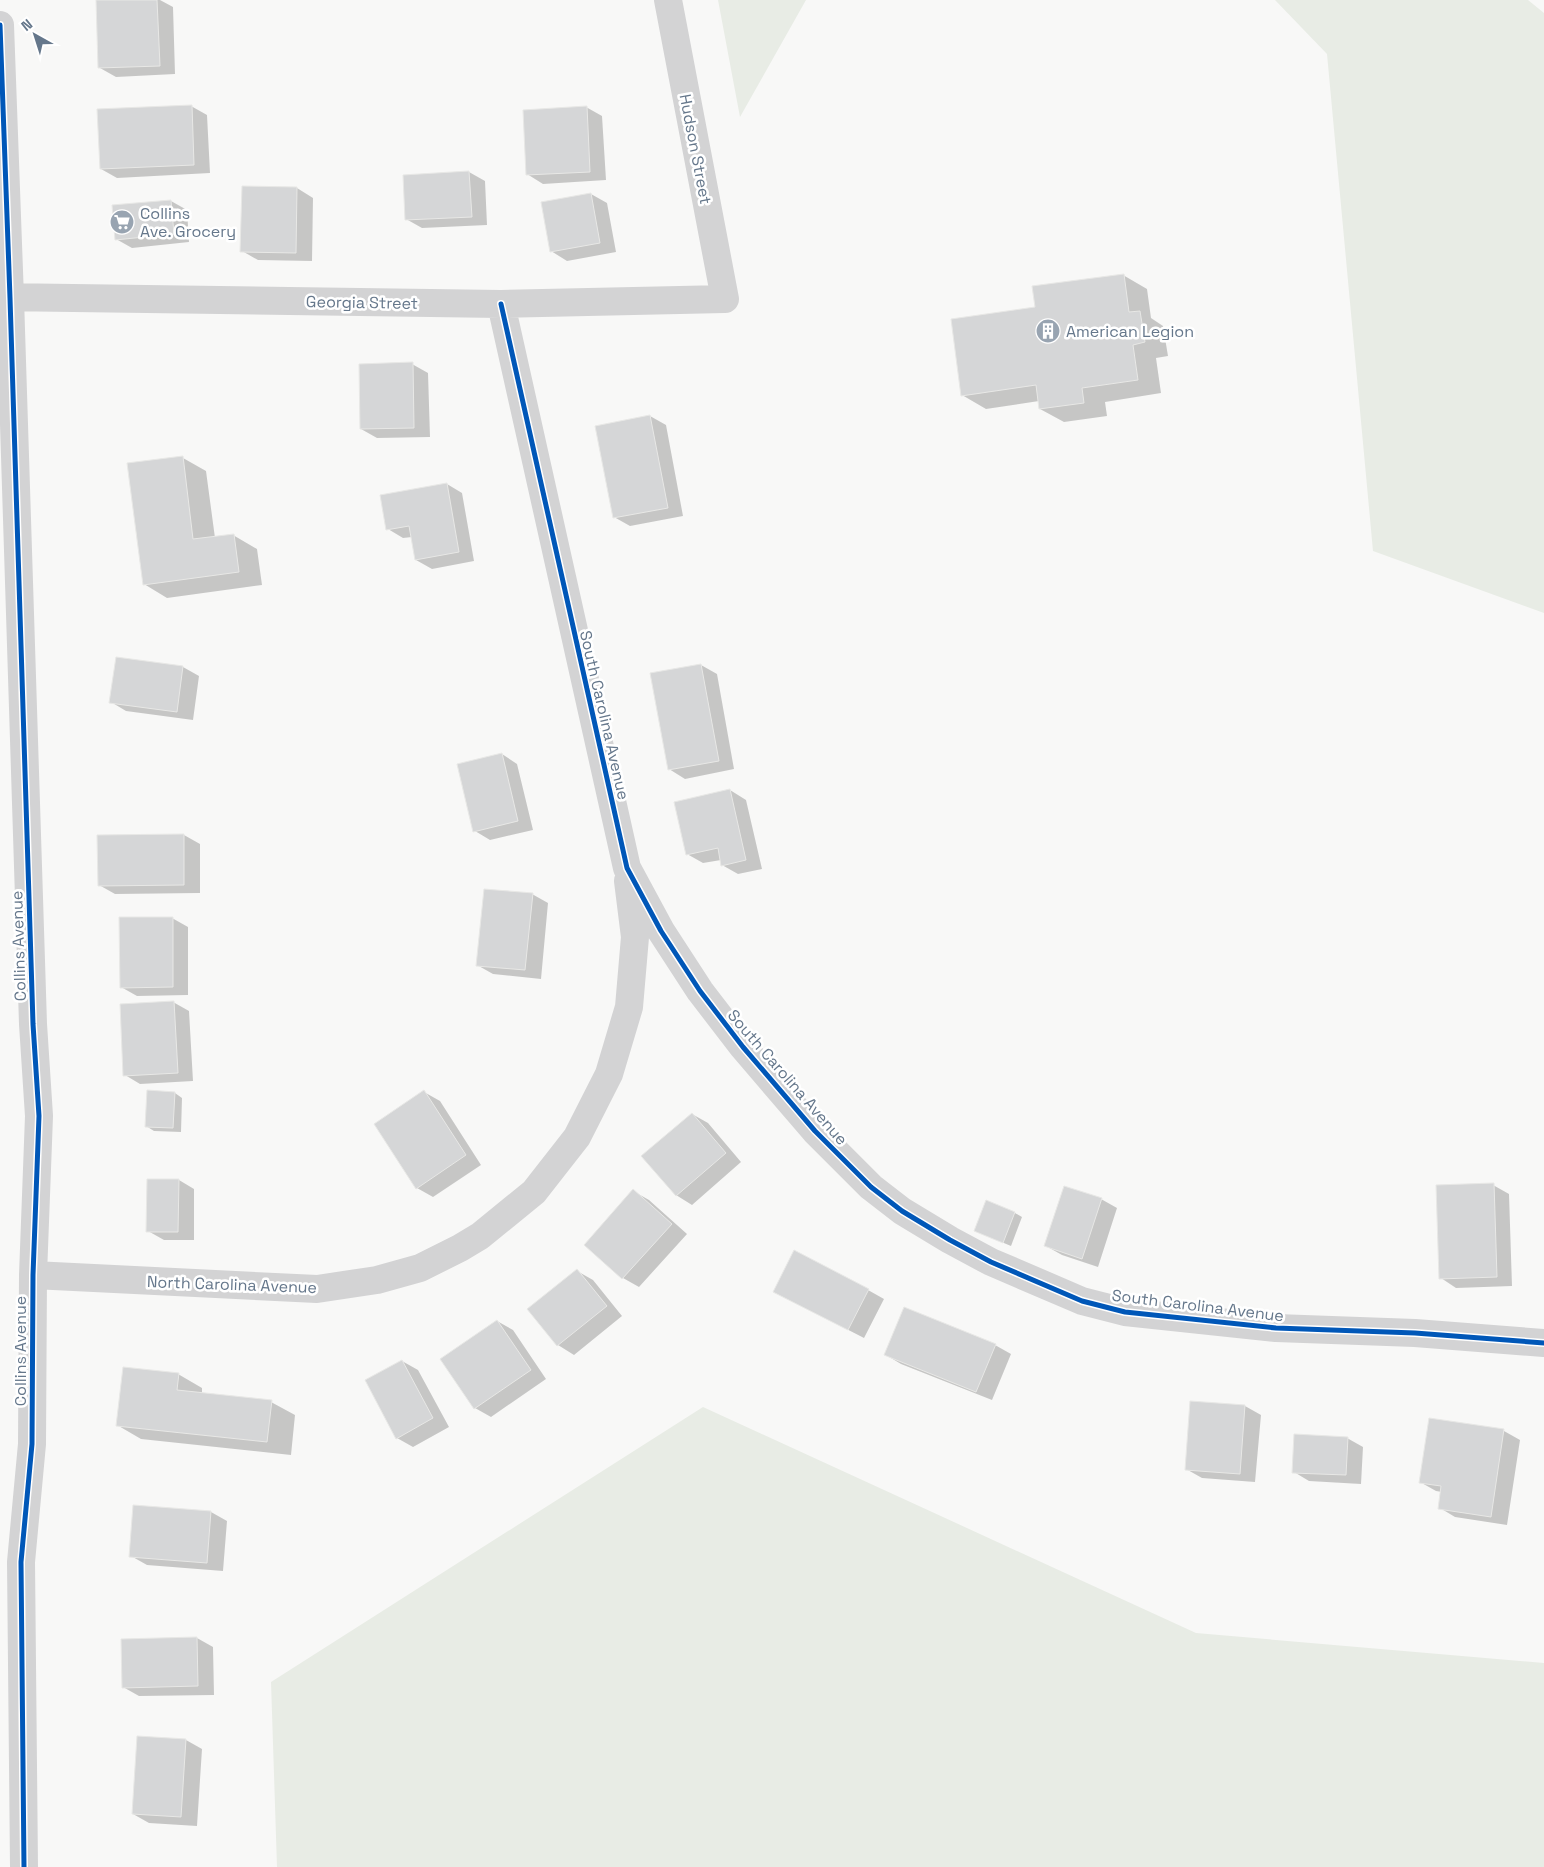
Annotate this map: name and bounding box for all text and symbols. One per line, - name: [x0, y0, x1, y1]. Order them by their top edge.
- north arrow: [10, 10, 60, 60]
- text: N: [18, 15, 36, 35]
- street label: Hudson Street: [675, 92, 716, 206]
- place label: Collins Ave. Grocery: [140, 203, 236, 242]
- supermarket icon: Collins Ave. Grocery: [109, 209, 135, 235]
- street label: Georgia Street: [306, 291, 418, 314]
- building icon: American Legion: [1035, 318, 1061, 344]
- place label: American Legion: [1066, 321, 1194, 342]
- street label: South Carolina Avenue: [575, 628, 634, 802]
- street label: Collins Avenue: [6, 890, 31, 1002]
- street label: South Carolina Avenue: [723, 1005, 852, 1150]
- street label: North Carolina Avenue: [147, 1271, 317, 1298]
- street label: South Carolina Avenue: [1111, 1285, 1285, 1326]
- street label: Collins Avenue: [10, 1296, 31, 1406]

